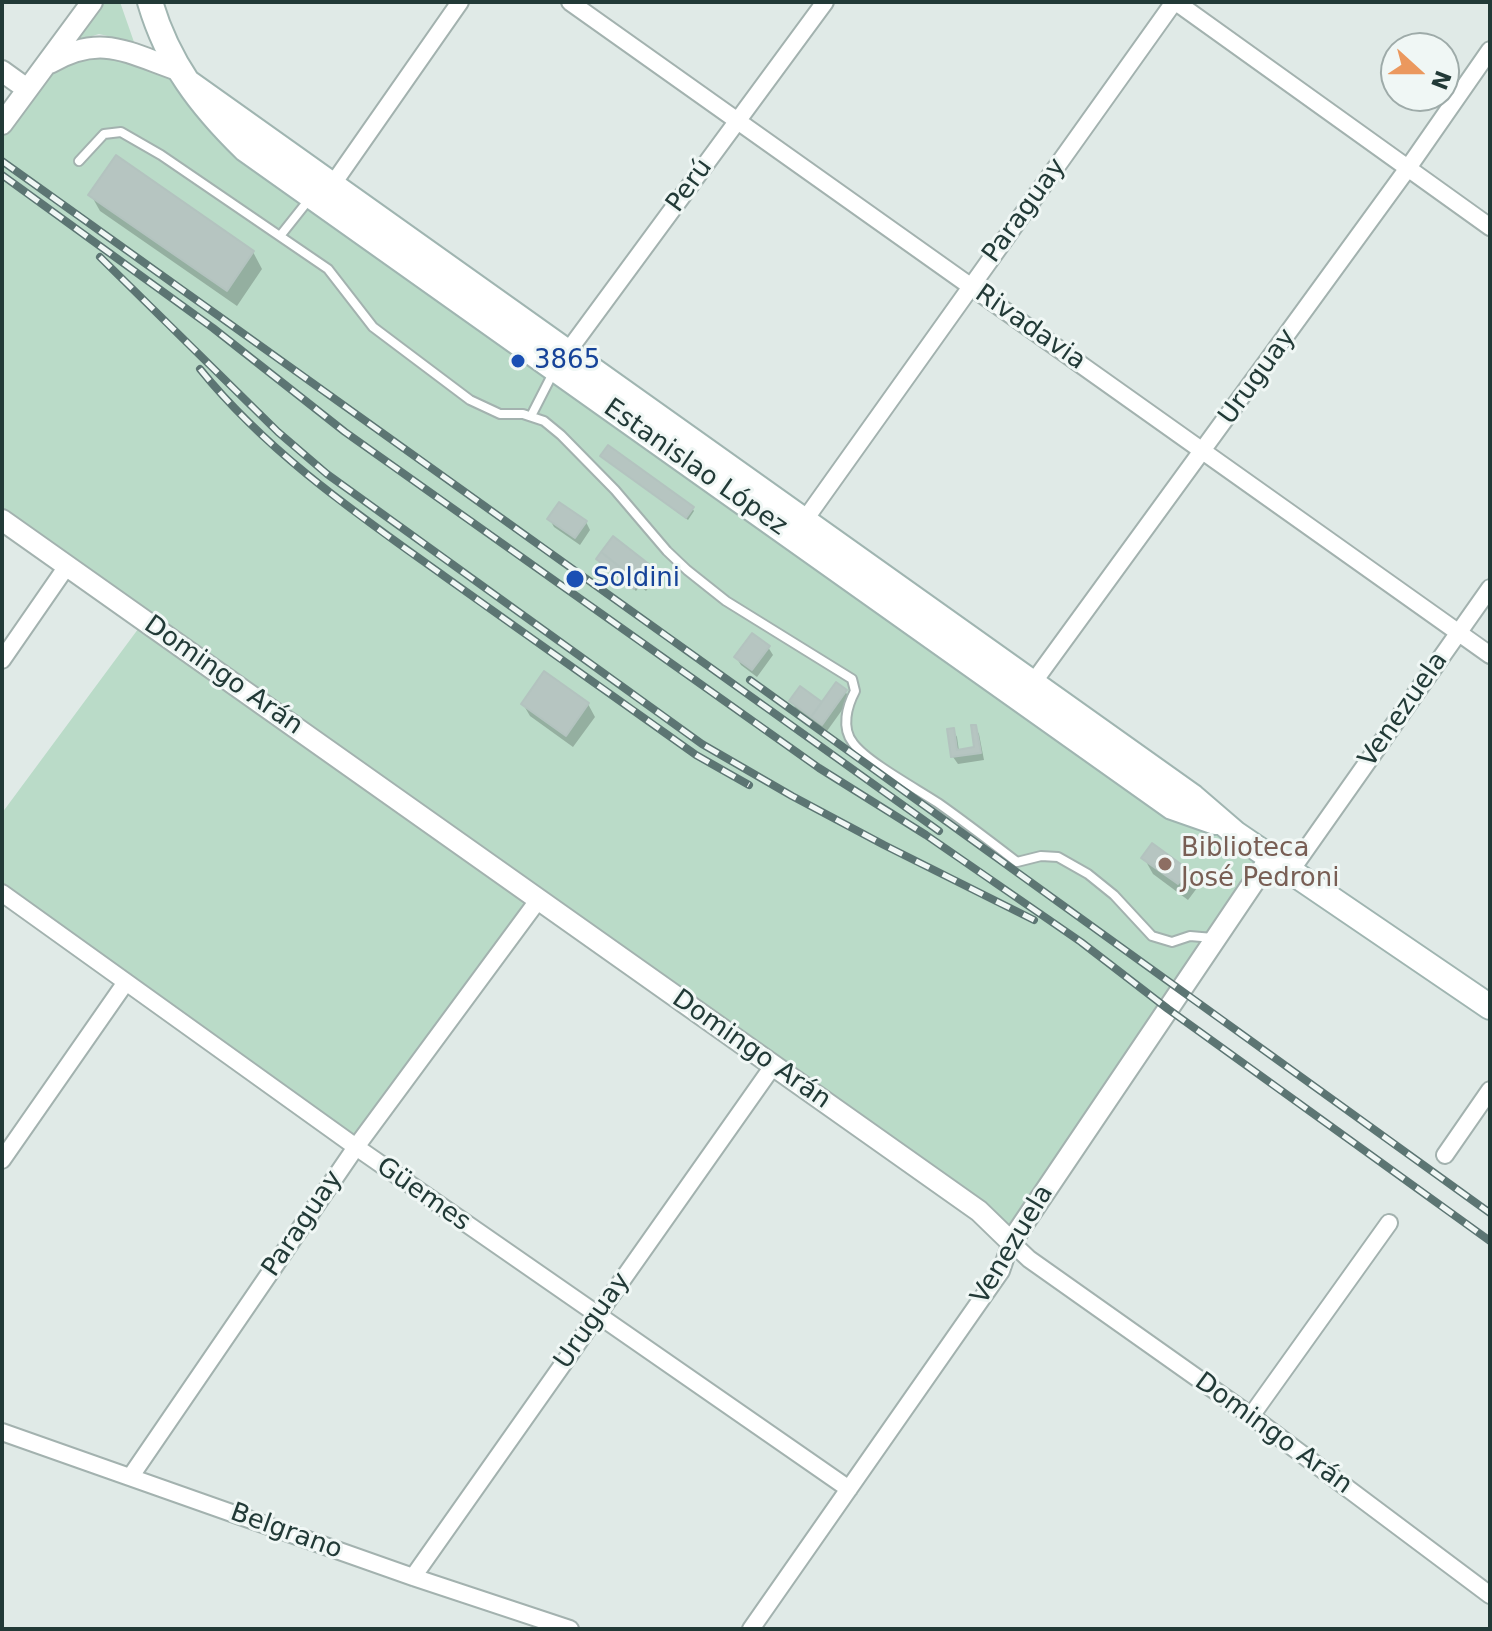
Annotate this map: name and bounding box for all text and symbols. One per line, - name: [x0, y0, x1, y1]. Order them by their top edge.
- north arrow: [1380, 32, 1460, 112]
- text: N: [1426, 67, 1456, 93]
- street label: Perú: [660, 153, 720, 219]
- street label: Paraguay: [977, 153, 1073, 269]
- street label: Rivadavia: [969, 279, 1091, 377]
- street label: Uruguay: [1213, 323, 1303, 431]
- place label: 3865: [534, 345, 600, 377]
- marker: 3865: [509, 352, 527, 370]
- street label: Estanislao López: [597, 393, 793, 543]
- place label: Soldini: [593, 563, 680, 595]
- marker: Soldini: [564, 568, 586, 590]
- street label: Domingo Arán: [138, 610, 308, 742]
- street label: Venezuela: [1353, 646, 1455, 774]
- place label: Biblioteca José Pedroni: [1181, 833, 1339, 894]
- marker: Biblioteca José Pedroni: [1156, 855, 1174, 873]
- street label: Domingo Arán: [666, 984, 836, 1116]
- street label: Güemes: [370, 1151, 476, 1239]
- street label: Paraguay: [256, 1165, 350, 1283]
- street label: Venezuela: [965, 1180, 1061, 1310]
- street label: Uruguay: [549, 1267, 637, 1375]
- street label: Domingo Arán: [1188, 1367, 1358, 1501]
- street label: Belgrano: [226, 1497, 346, 1567]

